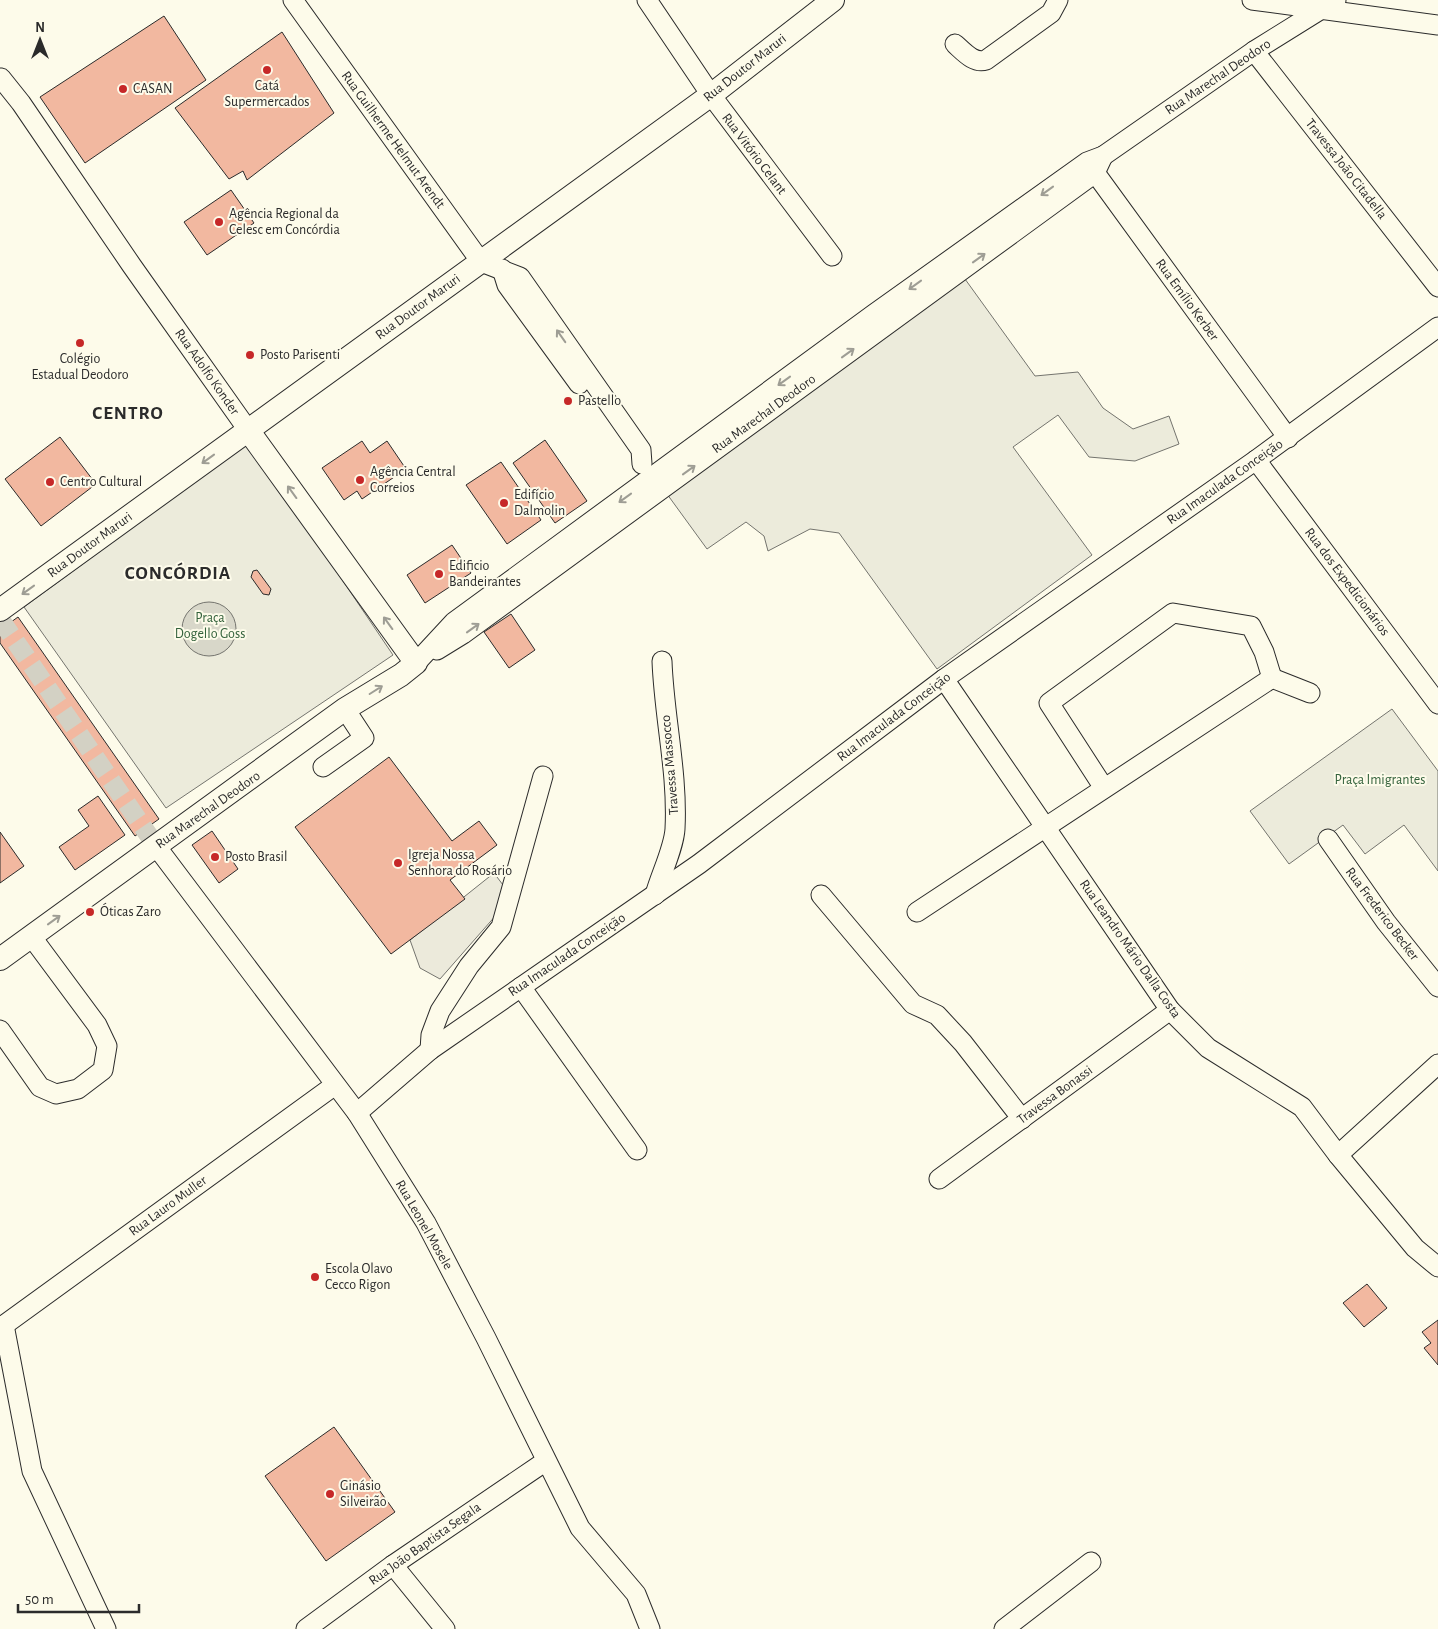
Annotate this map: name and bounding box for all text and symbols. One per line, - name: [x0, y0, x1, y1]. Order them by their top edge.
- north arrow: [15, 15, 65, 65]
- text: N: [35, 21, 45, 35]
- street label: Rua Doutor Maruri: [701, 31, 789, 105]
- street label: Rua Marechal Deodoro: [1163, 36, 1274, 118]
- marker: Catá Supermercados: [261, 64, 273, 76]
- street label: Rua Guilherme Helmut Arendt: [339, 69, 448, 212]
- place label: Catá Supermercados: [224, 79, 310, 109]
- place label: CASAN: [133, 82, 173, 96]
- marker: CASAN: [117, 83, 129, 95]
- street label: Rua Vitório Celant: [719, 111, 789, 198]
- street label: Travessa João Citadella: [1303, 116, 1390, 222]
- one-way arrow: [1040, 186, 1054, 196]
- place label: Agência Regional da Celesc em Concórdia: [229, 207, 340, 237]
- marker: Agência Regional da Celesc em Concórdia: [213, 216, 225, 228]
- one-way arrow: [972, 252, 985, 263]
- street label: Rua Emílio Kerber: [1153, 257, 1221, 344]
- street label: Rua Doutor Maruri: [373, 272, 463, 342]
- one-way arrow: [908, 280, 922, 290]
- street label: Rua Adolfo Konder: [172, 326, 242, 418]
- one-way arrow: [556, 329, 566, 343]
- marker: Colégio Estadual Deodoro: [74, 337, 86, 349]
- place label: Posto Parisenti: [260, 348, 340, 362]
- one-way arrow: [841, 348, 854, 359]
- marker: Posto Parisenti: [244, 349, 256, 361]
- place label: Colégio Estadual Deodoro: [31, 352, 129, 382]
- street label: Rua Marechal Deodoro: [710, 372, 818, 456]
- one-way arrow: [777, 376, 791, 386]
- place label: Pastello: [578, 394, 621, 408]
- marker: Pastello: [562, 395, 574, 407]
- district label: CENTRO: [92, 404, 164, 423]
- street label: Rua Imaculada Conceição: [1164, 437, 1286, 527]
- one-way arrow: [202, 453, 215, 464]
- place label: Agência Central Correios: [370, 465, 456, 495]
- one-way arrow: [681, 465, 695, 475]
- marker: Agência Central Correios: [354, 474, 366, 486]
- place label: Centro Cultural: [60, 475, 142, 489]
- marker: Centro Cultural: [44, 476, 56, 488]
- one-way arrow: [287, 486, 298, 499]
- place label: Edifício Dalmolin: [514, 488, 565, 518]
- one-way arrow: [618, 493, 632, 503]
- marker: Edifício Dalmolin: [498, 497, 510, 509]
- street label: Rua Doutor Maruri: [45, 510, 135, 580]
- street label: Rua dos Expedicionários: [1302, 525, 1392, 639]
- place label: Edificio Bandeirantes: [449, 559, 521, 589]
- district label: CONCÓRDIA: [125, 562, 231, 583]
- marker: Edificio Bandeirantes: [433, 568, 445, 580]
- one-way arrow: [21, 585, 35, 595]
- park label: Praça Dogello Goss: [175, 611, 245, 641]
- one-way arrow: [383, 616, 393, 630]
- one-way arrow: [465, 622, 479, 633]
- street label: Rua Imaculada Conceição: [835, 670, 953, 764]
- one-way arrow: [369, 685, 383, 695]
- street label: Travessa Massocco: [659, 714, 681, 816]
- street label: Rua Marechal Deodoro: [153, 769, 263, 851]
- park label: Praça Imigrantes: [1335, 773, 1425, 787]
- place label: Igreja Nossa Senhora do Rosário: [408, 848, 512, 878]
- place label: Posto Brasil: [225, 850, 287, 864]
- marker: Posto Brasil: [209, 851, 221, 863]
- marker: Igreja Nossa Senhora do Rosário: [392, 857, 404, 869]
- street label: Rua Frederico Becker: [1343, 865, 1422, 964]
- street label: Rua Leandro Mário Dalla Costa: [1077, 877, 1184, 1021]
- place label: Óticas Zaro: [100, 902, 161, 919]
- marker: Óticas Zaro: [84, 906, 96, 918]
- street label: Rua Imaculada Conceição: [506, 911, 628, 999]
- one-way arrow: [47, 915, 61, 925]
- street label: Travessa Bonassi: [1015, 1063, 1095, 1127]
- street label: Rua Lauro Muller: [127, 1173, 210, 1239]
- street label: Rua Leonel Mosele: [393, 1178, 455, 1272]
- place label: Escola Olavo Cecco Rigon: [325, 1262, 393, 1292]
- marker: Escola Olavo Cecco Rigon: [309, 1271, 321, 1283]
- place label: Ginásio Silveirão: [340, 1479, 387, 1509]
- marker: Ginásio Silveirão: [324, 1488, 336, 1500]
- street label: Rua João Baptista Segala: [366, 1500, 484, 1588]
- scale bar: [18, 1582, 139, 1614]
- text: 50 m: [25, 1592, 54, 1607]

